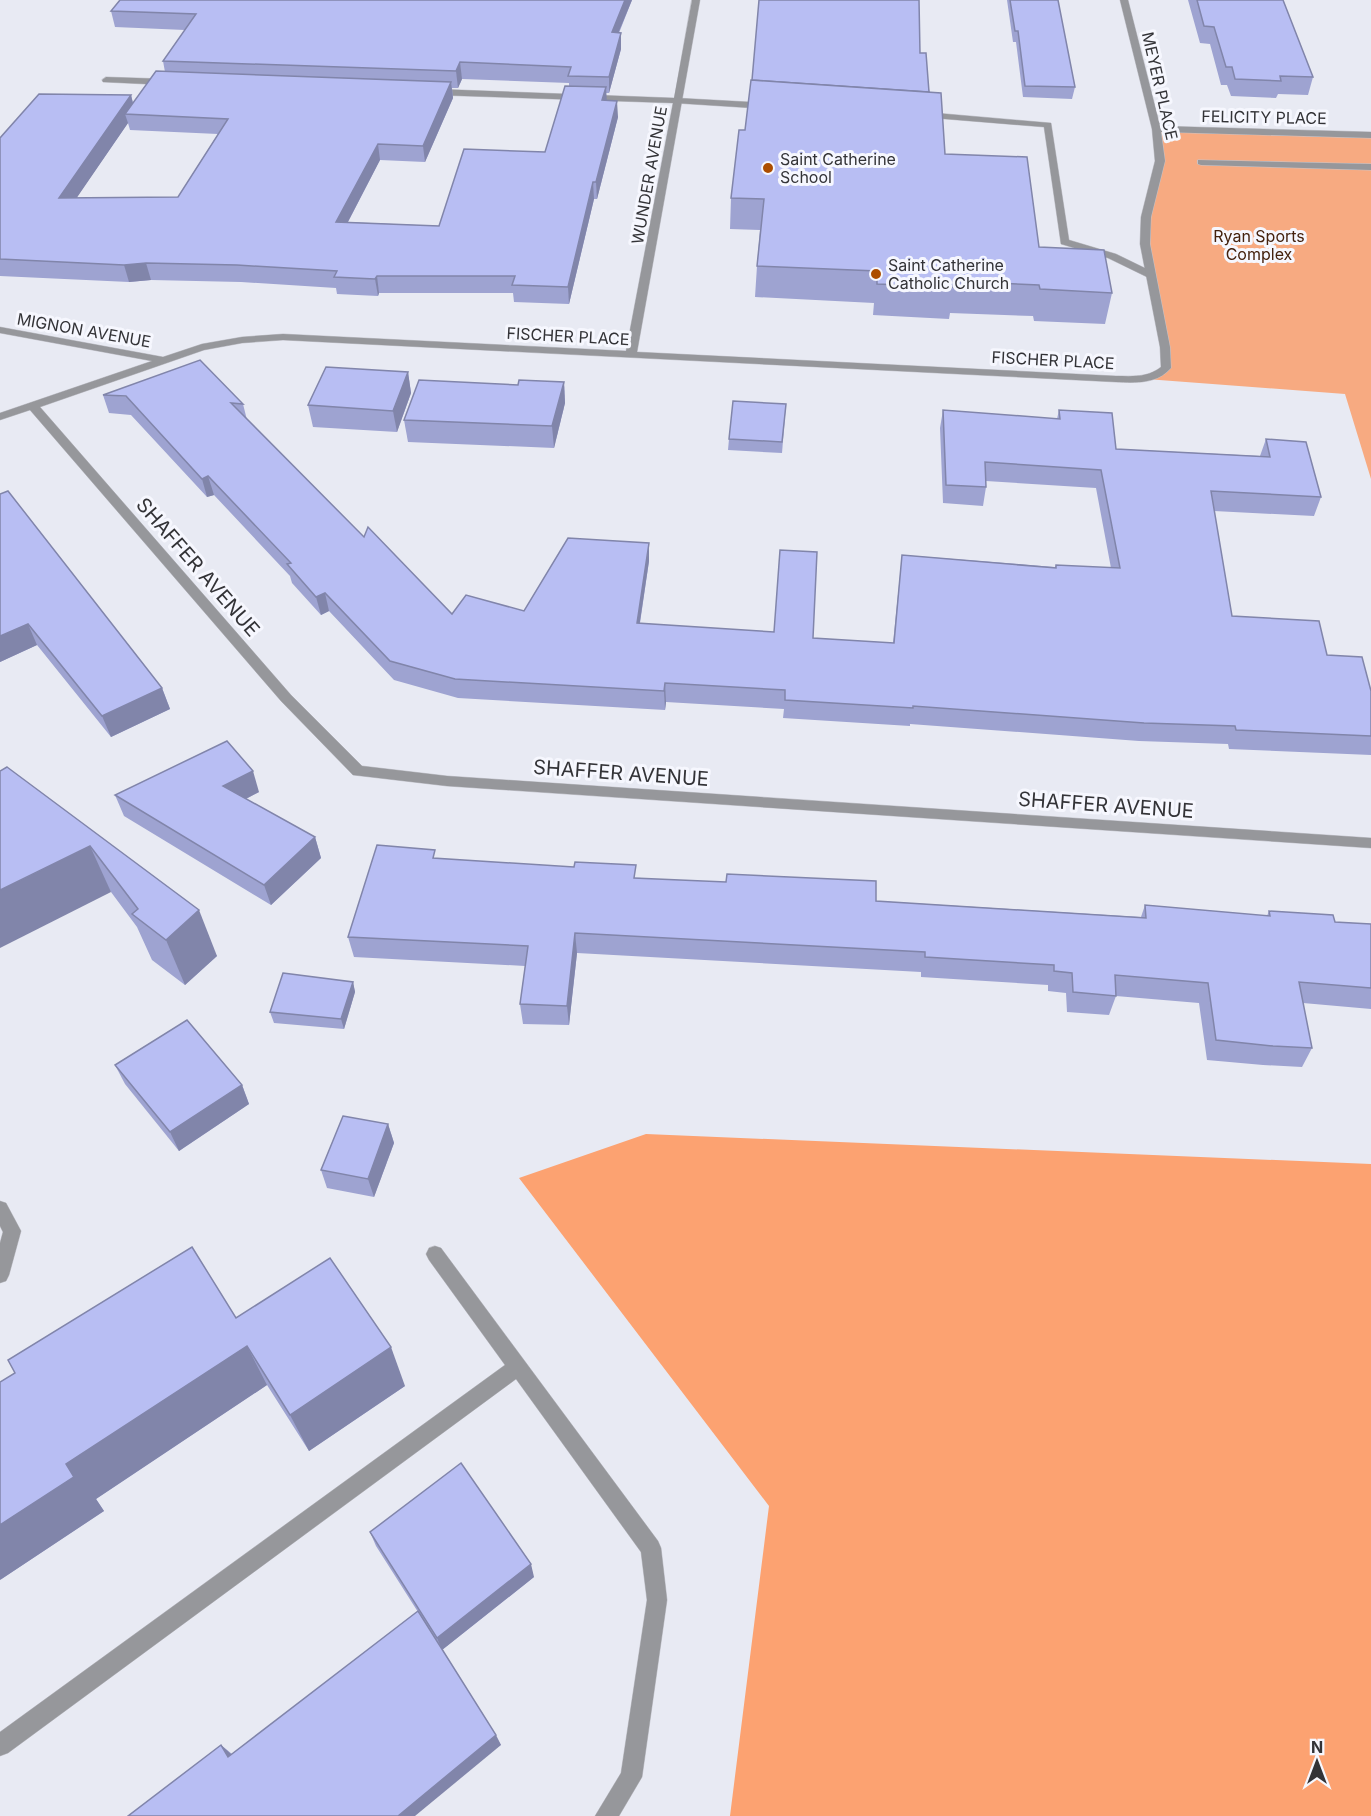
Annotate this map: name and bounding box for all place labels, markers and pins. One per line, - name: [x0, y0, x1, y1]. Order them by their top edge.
- place label: Saint Catherine School: [780, 149, 896, 187]
- marker: Saint Catherine School: [761, 161, 775, 175]
- place label: Saint Catherine Catholic Church: [888, 255, 1009, 293]
- marker: Saint Catherine Catholic Church: [869, 267, 883, 281]

